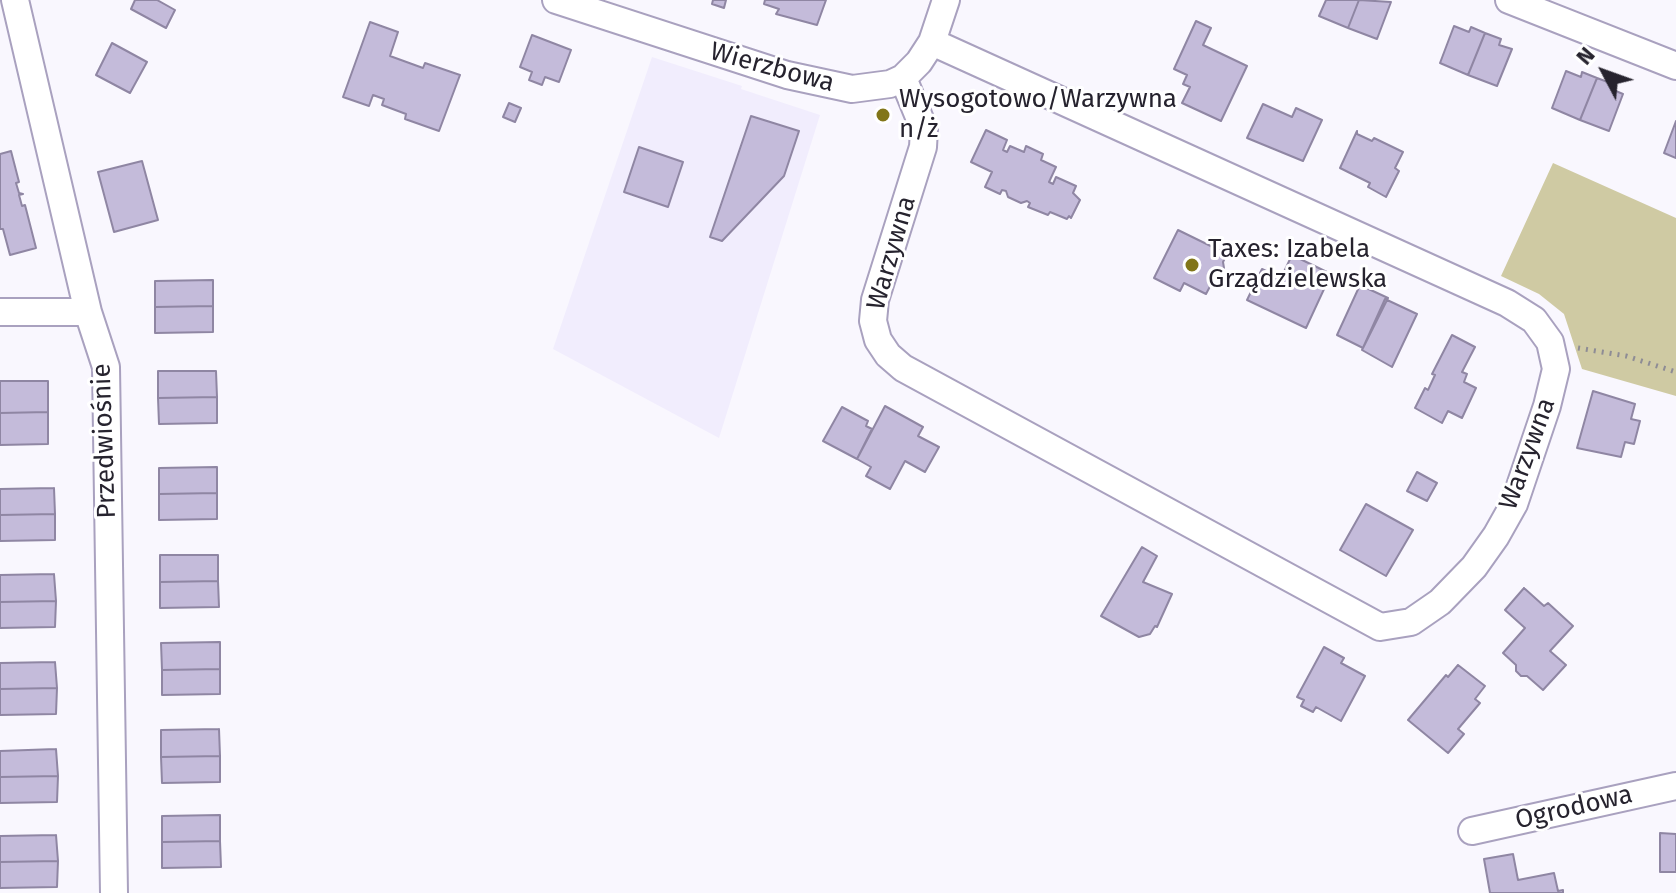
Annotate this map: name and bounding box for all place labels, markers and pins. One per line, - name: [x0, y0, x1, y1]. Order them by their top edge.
- place label: Wysogotowo/Warzywna n/ż: [899, 84, 1177, 146]
- marker: Wysogotowo/Warzywna n/ż: [874, 106, 892, 124]
- place label: Taxes: Izabela Grządzielewska: [1208, 234, 1387, 296]
- marker: Taxes: Izabela Grządzielewska: [1183, 256, 1201, 274]

